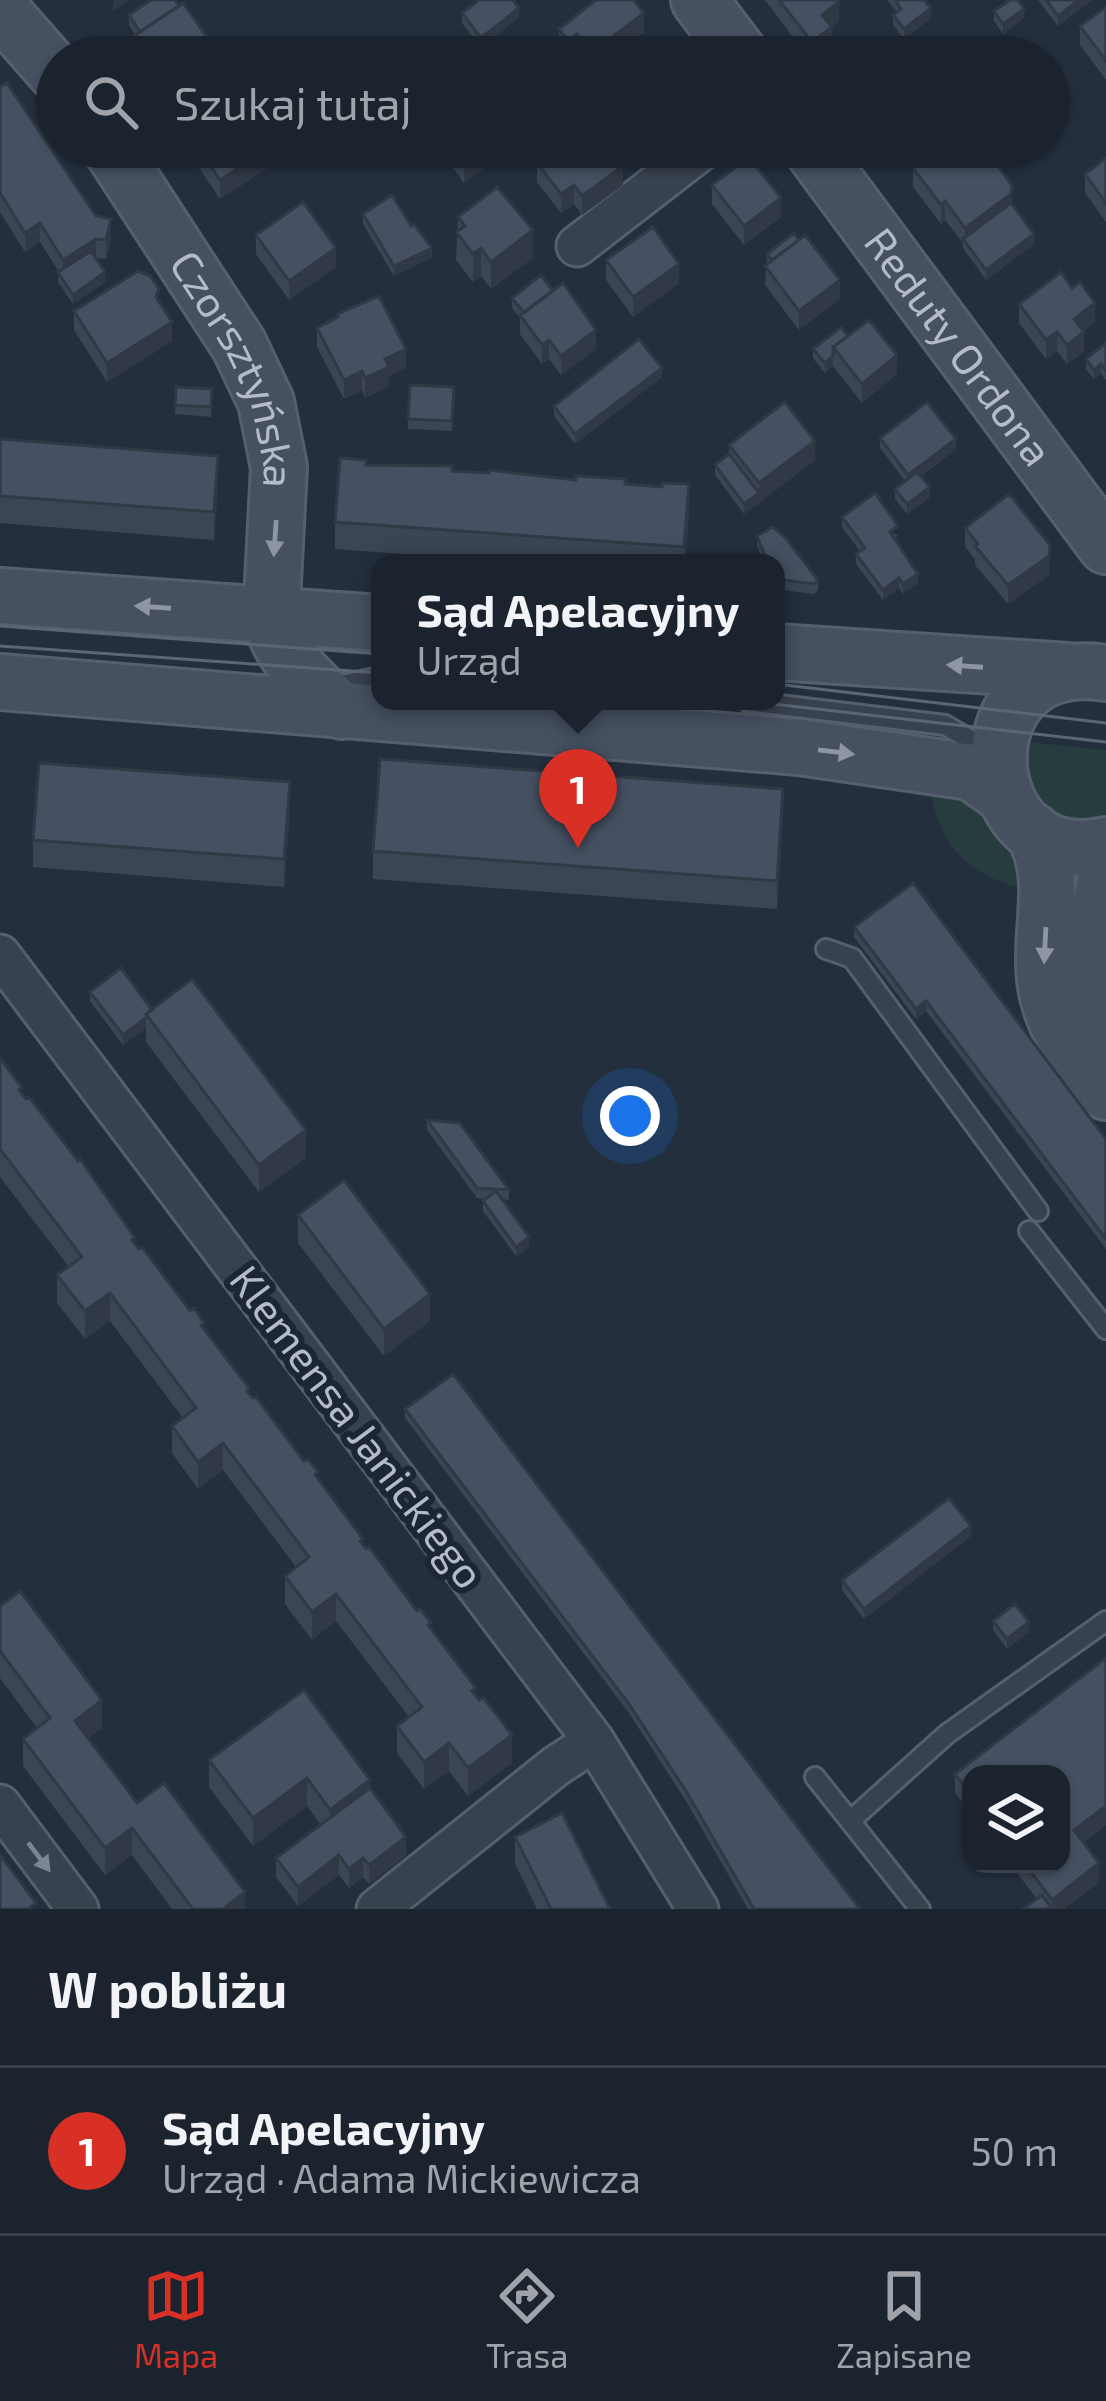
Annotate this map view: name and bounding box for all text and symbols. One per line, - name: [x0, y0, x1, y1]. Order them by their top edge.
- search box: [36, 36, 1070, 168]
- icon: search: [78, 69, 144, 135]
- text: Szukaj tutaj: [174, 75, 412, 129]
- street label: Reduty Ordona: [856, 217, 1064, 474]
- street label: Czorsztyńska: [161, 241, 306, 489]
- one-way arrow: [266, 520, 285, 557]
- popup: [371, 554, 785, 710]
- text: Sąd Apelacyjny: [416, 582, 740, 636]
- one-way arrow: [134, 597, 171, 616]
- text: Urząd: [416, 636, 522, 683]
- one-way arrow: [946, 656, 983, 675]
- one-way arrow: [817, 742, 855, 761]
- pin: 1: [539, 749, 617, 848]
- one-way arrow: [1035, 927, 1054, 965]
- your location: [600, 1086, 660, 1146]
- street label: Klemensa Janickiego: [221, 1255, 496, 1597]
- map controls: [962, 1765, 1070, 1873]
- button: layers: [962, 1765, 1070, 1873]
- one-way arrow: [26, 1841, 51, 1873]
- text: W pobliżu: [48, 1957, 287, 2018]
- text: Sąd Apelacyjny: [162, 2100, 485, 2154]
- text: 1: [79, 2127, 95, 2174]
- text: 50 m: [971, 2127, 1058, 2174]
- text: Urząd · Adama Mickiewicza: [162, 2154, 641, 2201]
- tab: Mapa: [134, 2263, 218, 2375]
- tab: Trasa: [486, 2263, 568, 2375]
- tab: Zapisane: [836, 2263, 972, 2375]

